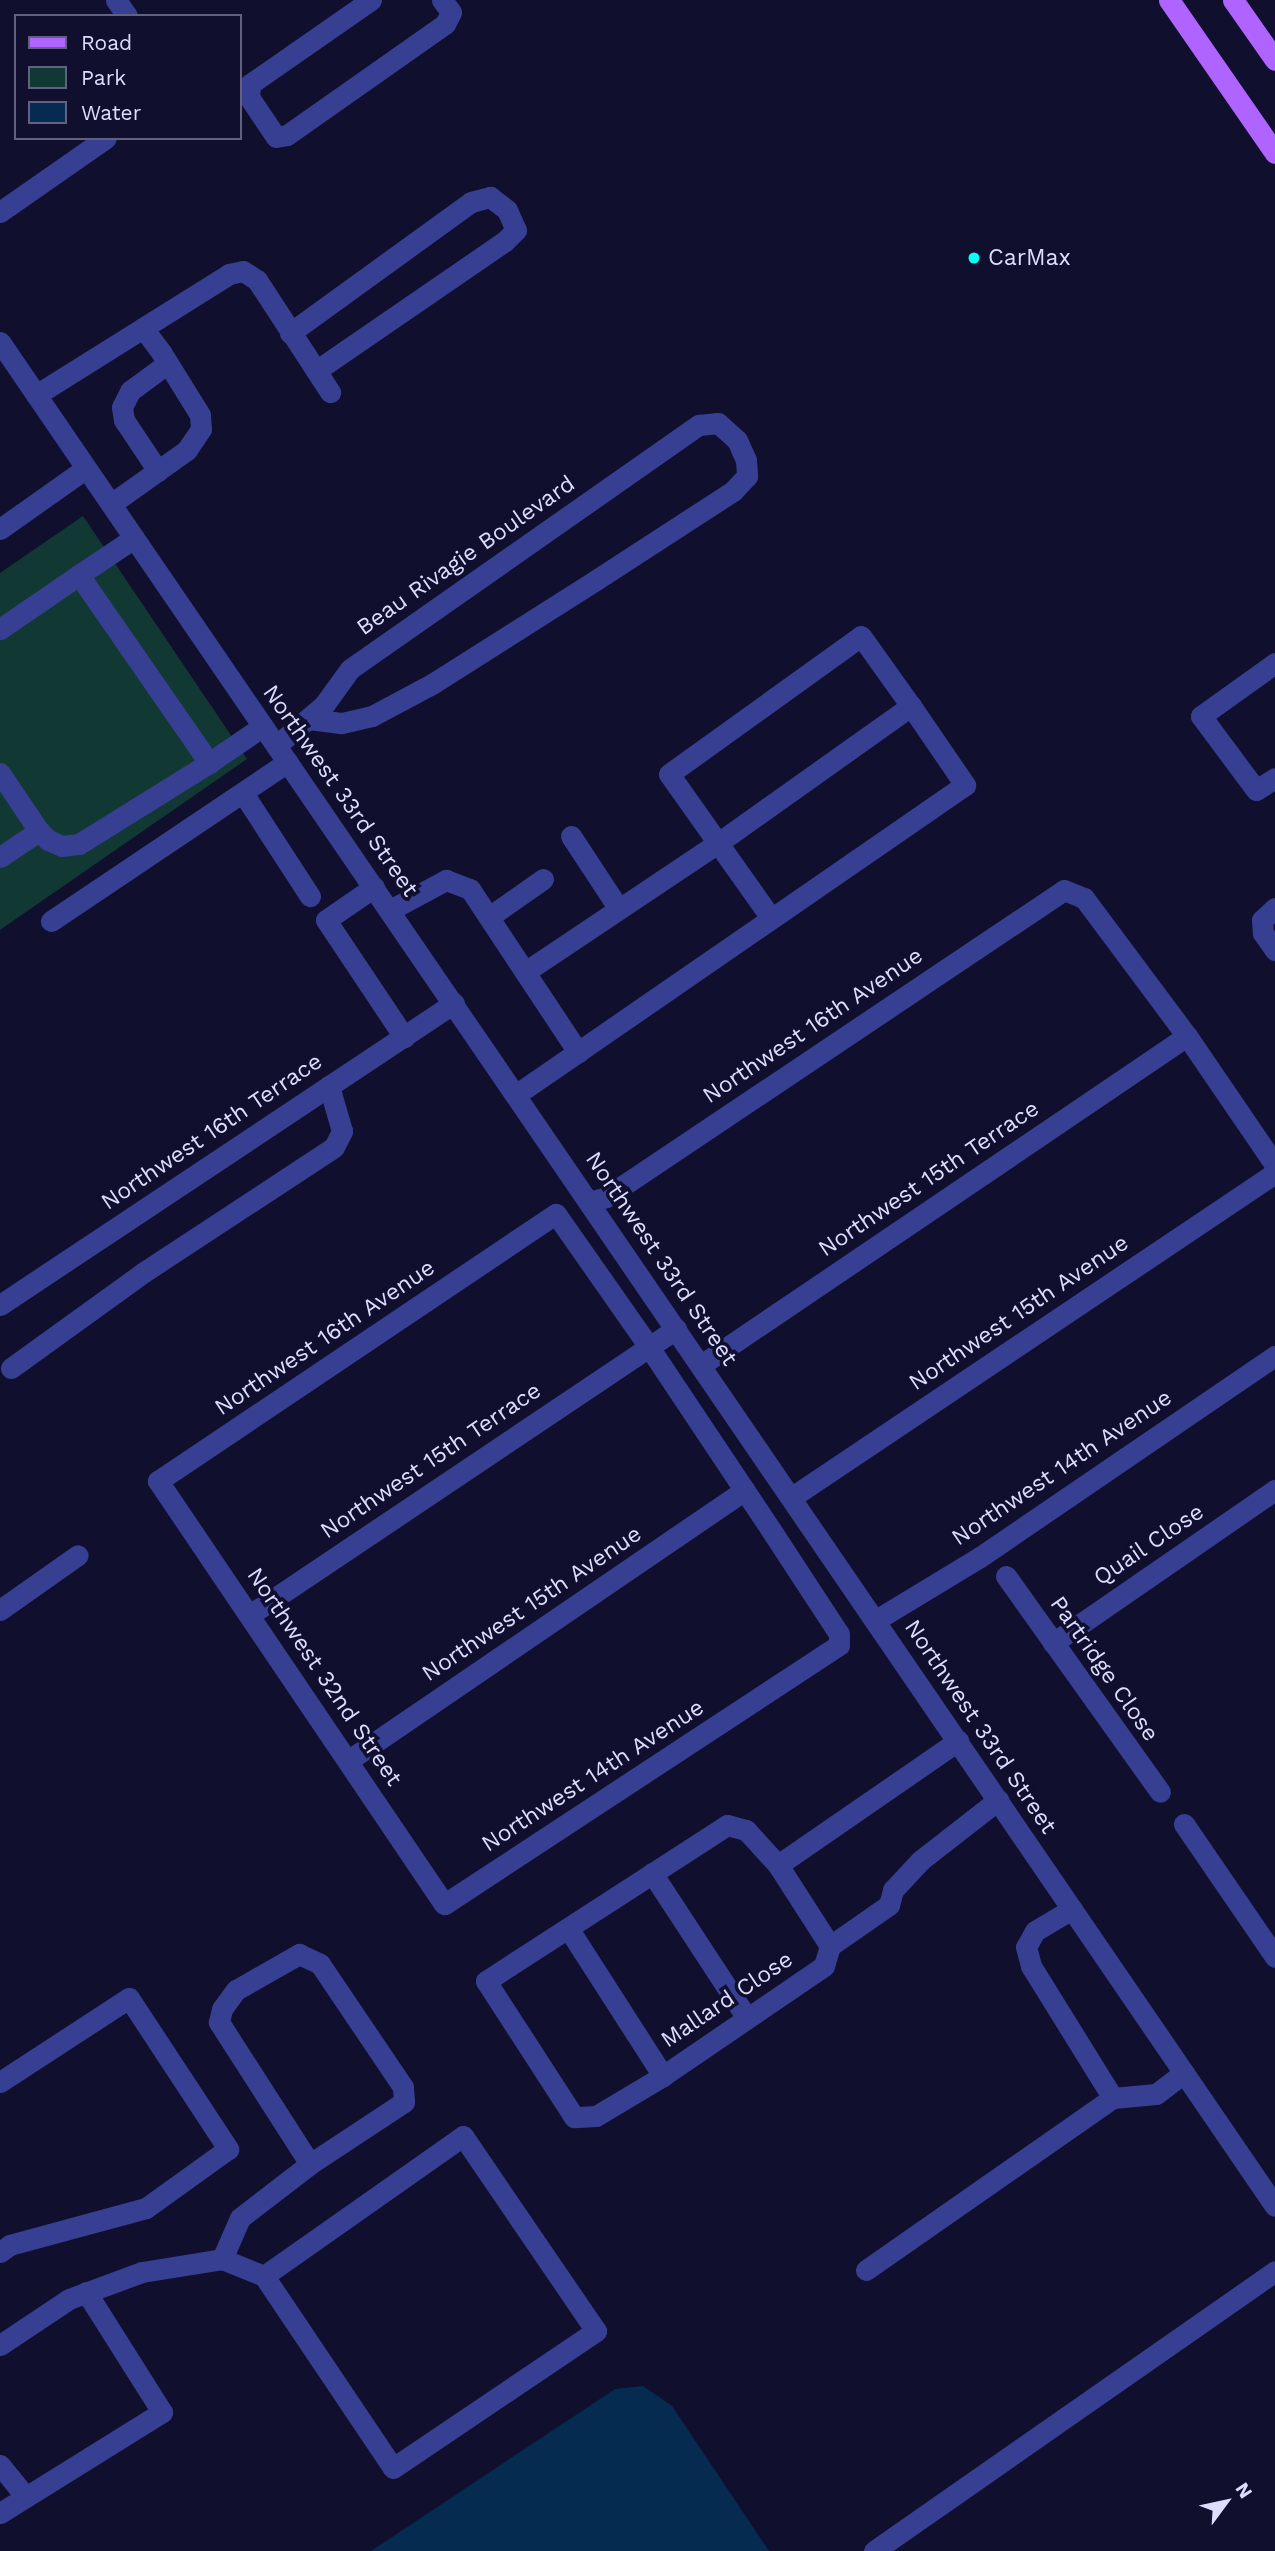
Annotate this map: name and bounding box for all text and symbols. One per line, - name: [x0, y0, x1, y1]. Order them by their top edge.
- legend: [14, 14, 242, 140]
- text: Road: [81, 30, 132, 55]
- text: Park: [81, 65, 126, 90]
- text: Water: [81, 100, 141, 125]
- place label: CarMax: [988, 244, 1071, 272]
- marker: CarMax: [966, 250, 982, 266]
- street label: Beau Rivagie Boulevard: [352, 470, 580, 642]
- street label: Northwest 33rd Street: [256, 680, 424, 902]
- street label: Northwest 16th Avenue: [697, 942, 929, 1110]
- street label: Northwest 16th Terrace: [96, 1047, 328, 1217]
- street label: Northwest 15th Terrace: [813, 1095, 1045, 1263]
- street label: Northwest 33rd Street: [579, 1147, 743, 1371]
- street label: Northwest 15th Avenue: [903, 1229, 1135, 1397]
- street label: Northwest 16th Avenue: [209, 1254, 441, 1422]
- street label: Northwest 15th Terrace: [315, 1377, 547, 1545]
- street label: Northwest 14th Avenue: [946, 1384, 1178, 1552]
- street label: Quail Close: [1088, 1498, 1210, 1592]
- street label: Northwest 15th Avenue: [416, 1520, 648, 1688]
- street label: Northwest 32nd Street: [241, 1563, 407, 1791]
- street label: Partridge Close: [1044, 1591, 1164, 1747]
- street label: Northwest 33rd Street: [898, 1615, 1062, 1839]
- street label: Northwest 14th Avenue: [476, 1693, 710, 1859]
- street label: Mallard Close: [656, 1946, 798, 2054]
- north arrow: [1191, 2467, 1261, 2537]
- text: N: [1231, 2478, 1258, 2502]

